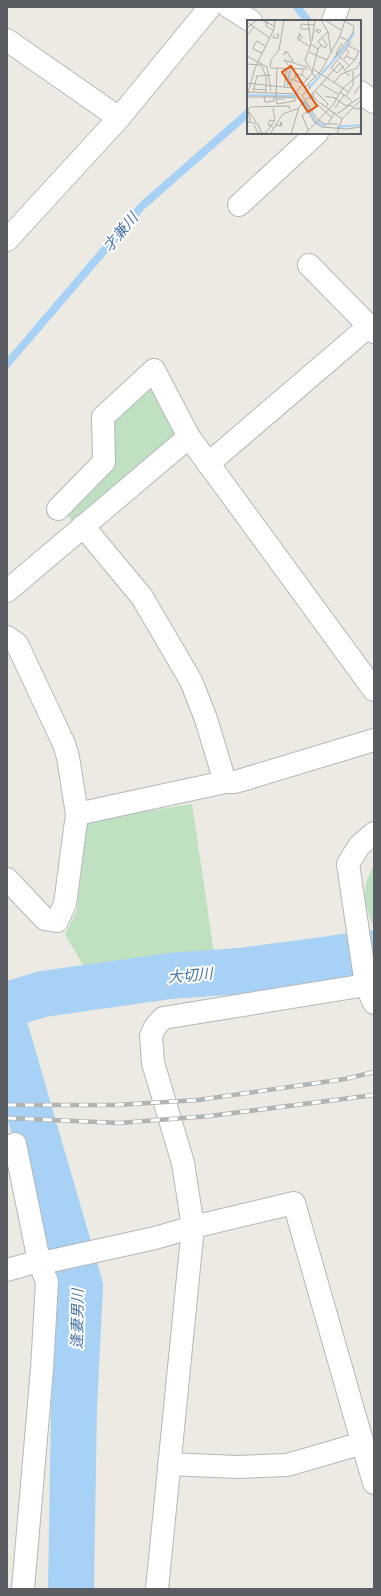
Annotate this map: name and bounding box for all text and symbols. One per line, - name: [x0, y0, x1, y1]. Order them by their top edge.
- inset map: [247, 20, 361, 134]
- water label: 才兼川: [97, 206, 144, 256]
- water label: 大切川: [167, 962, 215, 987]
- water label: 逢妻男川: [66, 1287, 88, 1349]

